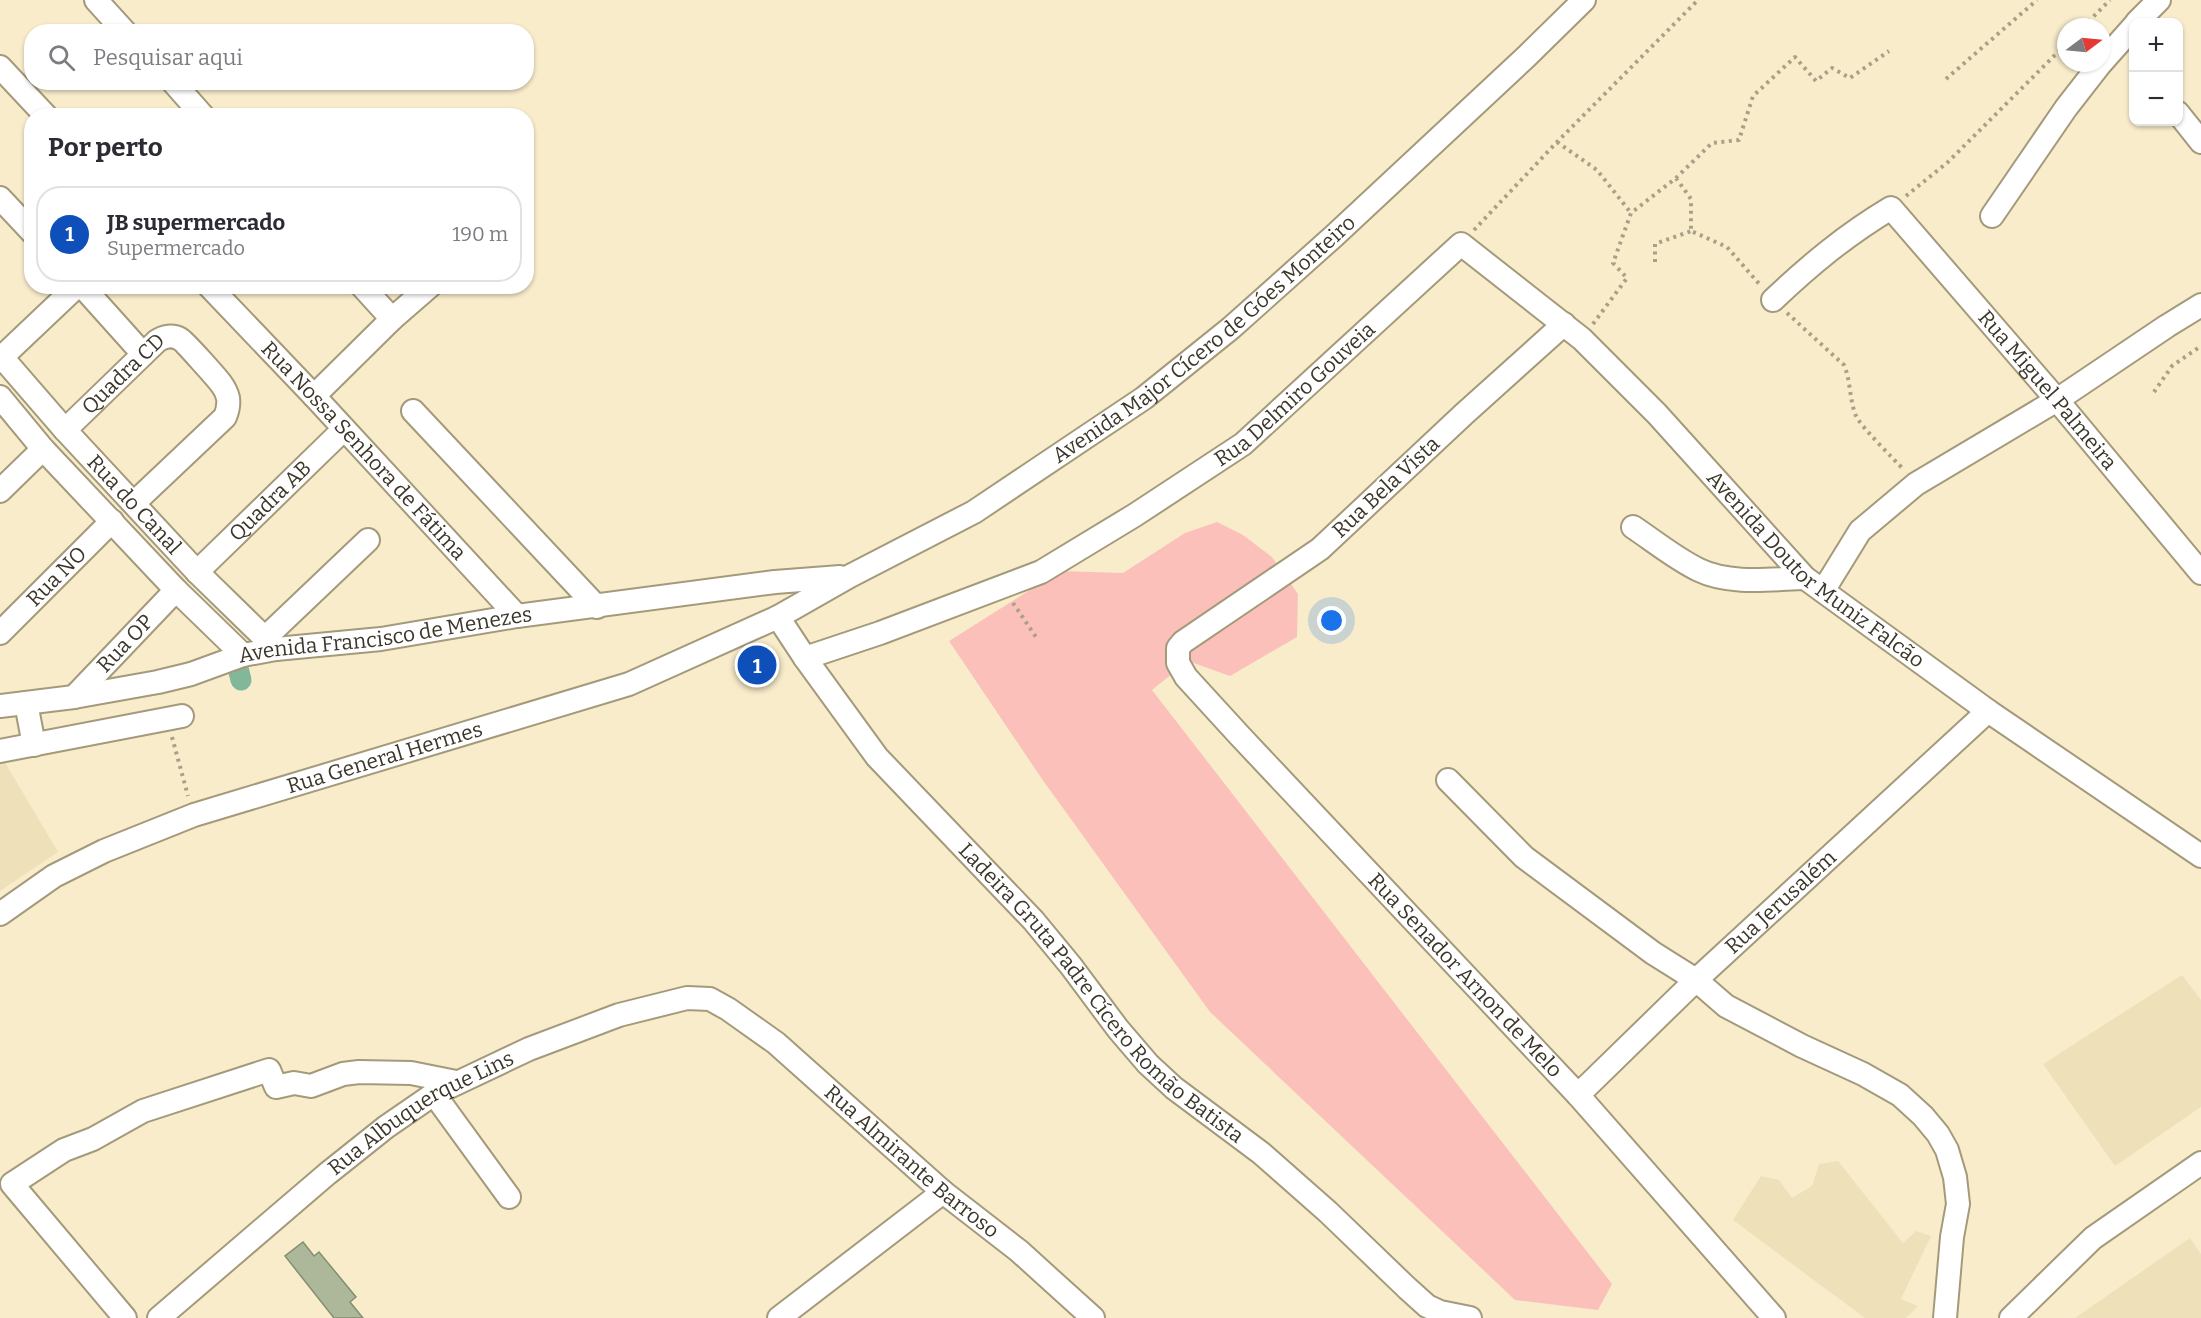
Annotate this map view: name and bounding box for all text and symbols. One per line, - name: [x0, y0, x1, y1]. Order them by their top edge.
- north arrow: [2057, 18, 2111, 72]
- map controls: [2129, 18, 2183, 126]
- button: +: [2129, 18, 2183, 72]
- search box: [24, 24, 534, 90]
- icon: search: [45, 41, 78, 74]
- text: Pesquisar aqui: [93, 44, 243, 71]
- button: −: [2129, 72, 2183, 126]
- text: Por perto: [48, 132, 163, 163]
- text: JB supermercado: [107, 209, 285, 236]
- street label: Avenida Major Cícero de Góes Monteiro: [1047, 210, 1361, 469]
- text: 1: [65, 222, 74, 246]
- text: 190 m: [452, 222, 508, 246]
- text: Supermercado: [107, 236, 245, 260]
- street label: Rua Miguel Palmeira: [1972, 305, 2123, 475]
- street label: Rua Delmiro Gouveia: [1210, 316, 1381, 472]
- street label: Quadra CD: [76, 328, 170, 420]
- street label: Rua Nossa Senhora de Fátima: [256, 336, 472, 566]
- street label: Rua Bela Vista: [1327, 430, 1445, 543]
- street label: Rua do Canal: [82, 449, 187, 560]
- street label: Quadra AB: [224, 455, 317, 547]
- street label: Avenida Doutor Muniz Falcão: [1701, 465, 1929, 673]
- street label: Rua NO: [21, 541, 92, 612]
- street label: Avenida Francisco de Menezes: [236, 601, 534, 669]
- your location: [1317, 606, 1346, 635]
- street label: Rua OP: [91, 609, 159, 678]
- pin: 1: [738, 642, 777, 688]
- street label: Rua General Hermes: [284, 716, 486, 799]
- street label: Ladeira Gruta Padre Cícero Romão Batista: [953, 837, 1249, 1149]
- street label: Rua Jerusalém: [1720, 844, 1842, 960]
- street label: Rua Senador Arnon de Melo: [1363, 868, 1568, 1083]
- street label: Rua Albuquerque Lins: [323, 1045, 518, 1181]
- street label: Rua Almirante Barroso: [819, 1079, 1004, 1244]

